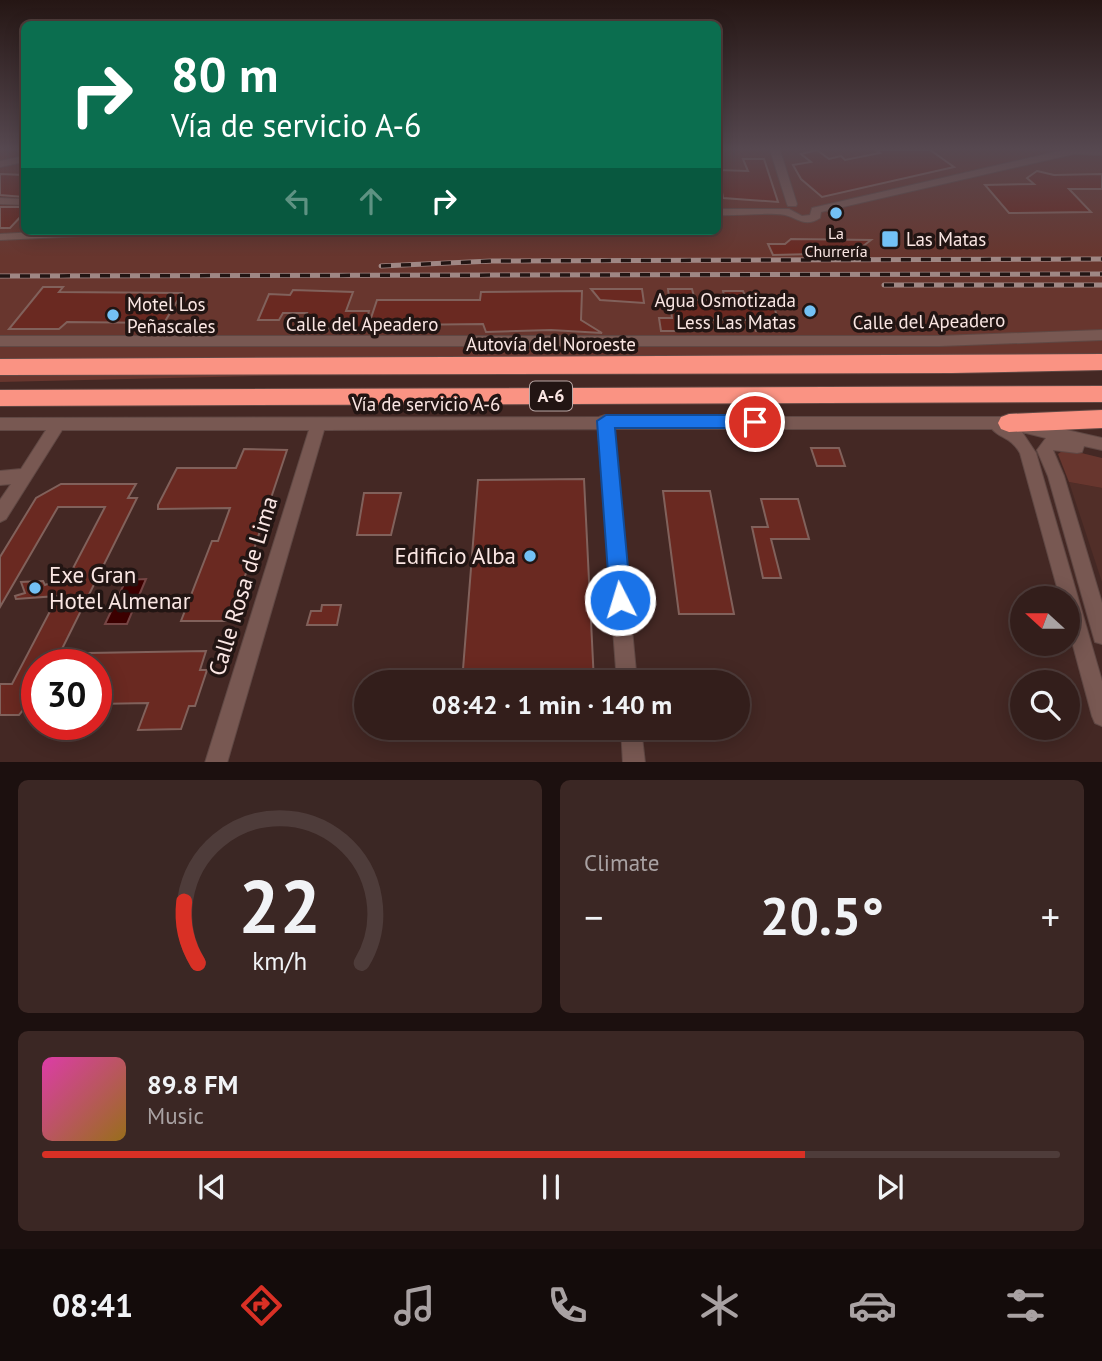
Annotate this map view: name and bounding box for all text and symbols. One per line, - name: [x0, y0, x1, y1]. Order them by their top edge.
- text: 80 m: [171, 42, 278, 106]
- icon: right: [56, 49, 147, 140]
- text: Vía de servicio A-6: [171, 104, 421, 146]
- icon: left: [279, 182, 317, 220]
- icon: ahead: [352, 182, 390, 220]
- icon: right: [425, 182, 463, 220]
- marker: La Churrería: [828, 205, 844, 221]
- place label: La Churrería: [804, 223, 868, 261]
- place label: Las Matas: [906, 227, 986, 251]
- marker: Las Matas: [880, 229, 900, 249]
- place label: Agua Osmotizada Less Las Matas: [654, 288, 796, 334]
- place label: Motel Los Peñascales: [127, 292, 216, 338]
- marker: Agua Osmotizada Less Las Matas: [802, 303, 818, 319]
- marker: Motel Los Peñascales: [105, 307, 121, 323]
- street label: Calle del Apeadero: [852, 308, 1006, 334]
- street label: Calle del Apeadero: [286, 312, 438, 336]
- street label: Autovía del Noroeste: [466, 332, 636, 356]
- road number: A-6: [530, 382, 572, 410]
- street label: Vía de servicio A-6: [351, 392, 500, 416]
- pin: [725, 392, 785, 452]
- icon: arrive: [736, 403, 774, 441]
- street label: Calle Rosa de Lima: [201, 493, 284, 679]
- place label: Edificio Alba: [394, 541, 516, 570]
- marker: Edificio Alba: [522, 548, 538, 564]
- place label: Exe Gran Hotel Almenar: [49, 560, 191, 615]
- position arrow: [583, 563, 657, 637]
- marker: Exe Gran Hotel Almenar: [27, 580, 43, 596]
- north arrow: [1010, 586, 1080, 656]
- map controls: [1010, 586, 1080, 740]
- speed limit sign: 30: [21, 649, 112, 740]
- button: search: [1010, 670, 1080, 740]
- text: 08:42 · 1 min · 140 m: [432, 688, 672, 721]
- text: Climate: [584, 848, 659, 877]
- text: 22: [239, 859, 321, 953]
- text: 20.5°: [760, 882, 884, 949]
- text: −: [584, 892, 603, 941]
- text: +: [1041, 892, 1060, 941]
- text: km/h: [253, 944, 307, 976]
- text: 89.8 FM: [147, 1068, 238, 1101]
- text: Music: [147, 1101, 204, 1130]
- icon: previous: [193, 1168, 231, 1206]
- icon: pause: [532, 1168, 570, 1206]
- icon: next: [871, 1168, 909, 1206]
- icon: directions: [237, 1281, 286, 1330]
- icon: music: [390, 1281, 439, 1330]
- icon: phone: [543, 1281, 592, 1330]
- icon: climate: [695, 1281, 744, 1330]
- icon: car: [848, 1281, 897, 1330]
- icon: filters: [1001, 1281, 1050, 1330]
- text: 08:41: [52, 1284, 133, 1326]

